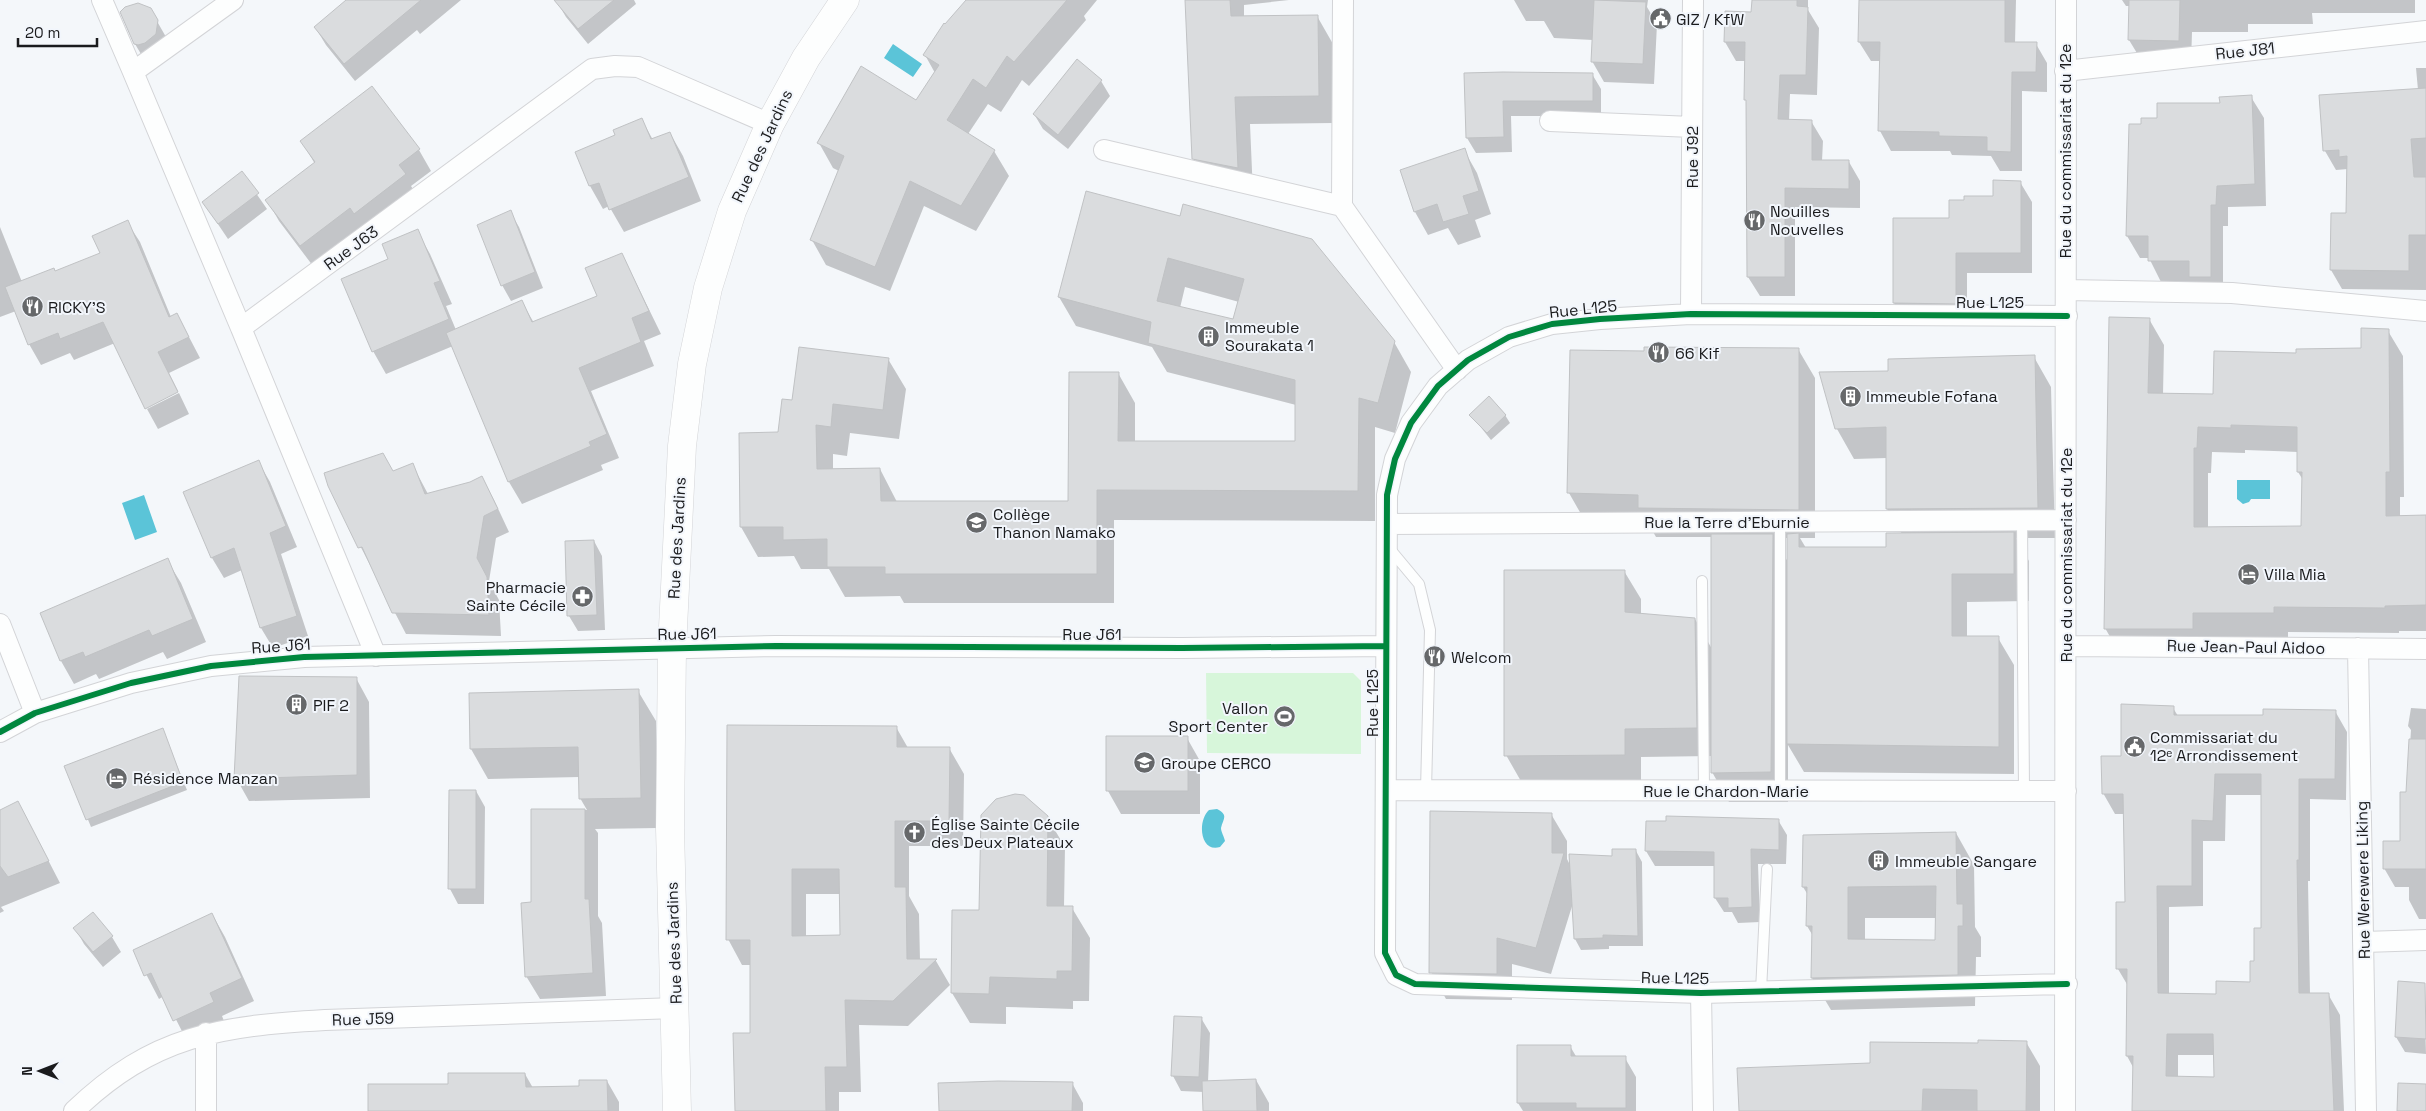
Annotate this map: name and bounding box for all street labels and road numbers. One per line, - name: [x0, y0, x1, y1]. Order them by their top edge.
- street label: Rue J81: [2214, 37, 2276, 65]
- street label: Rue du commissariat du 12e: [2055, 44, 2076, 258]
- street label: Rue des Jardins: [727, 86, 797, 206]
- street label: Rue J92: [1682, 126, 1703, 188]
- street label: Rue J63: [320, 221, 382, 275]
- street label: Rue L125: [1956, 292, 2024, 313]
- street label: Rue L125: [1548, 295, 1618, 323]
- street label: Rue du commissariat du 12e: [2056, 448, 2077, 662]
- street label: Rue des Jardins: [663, 476, 691, 600]
- street label: Rue la Terre d'Eburnie: [1644, 512, 1810, 533]
- street label: Rue J61: [657, 623, 717, 645]
- street label: Rue J61: [1062, 624, 1122, 645]
- street label: Rue J61: [251, 633, 311, 659]
- street label: Rue Jean-Paul Aidoo: [2167, 635, 2325, 659]
- street label: Rue L125: [1362, 669, 1383, 737]
- street label: Rue le Chardon-Marie: [1643, 781, 1809, 802]
- street label: Rue Werewere Liking: [2351, 801, 2375, 959]
- street label: Rue des Jardins: [661, 882, 687, 1004]
- street label: Rue L125: [1641, 967, 1709, 989]
- street label: Rue J59: [331, 1007, 395, 1031]

